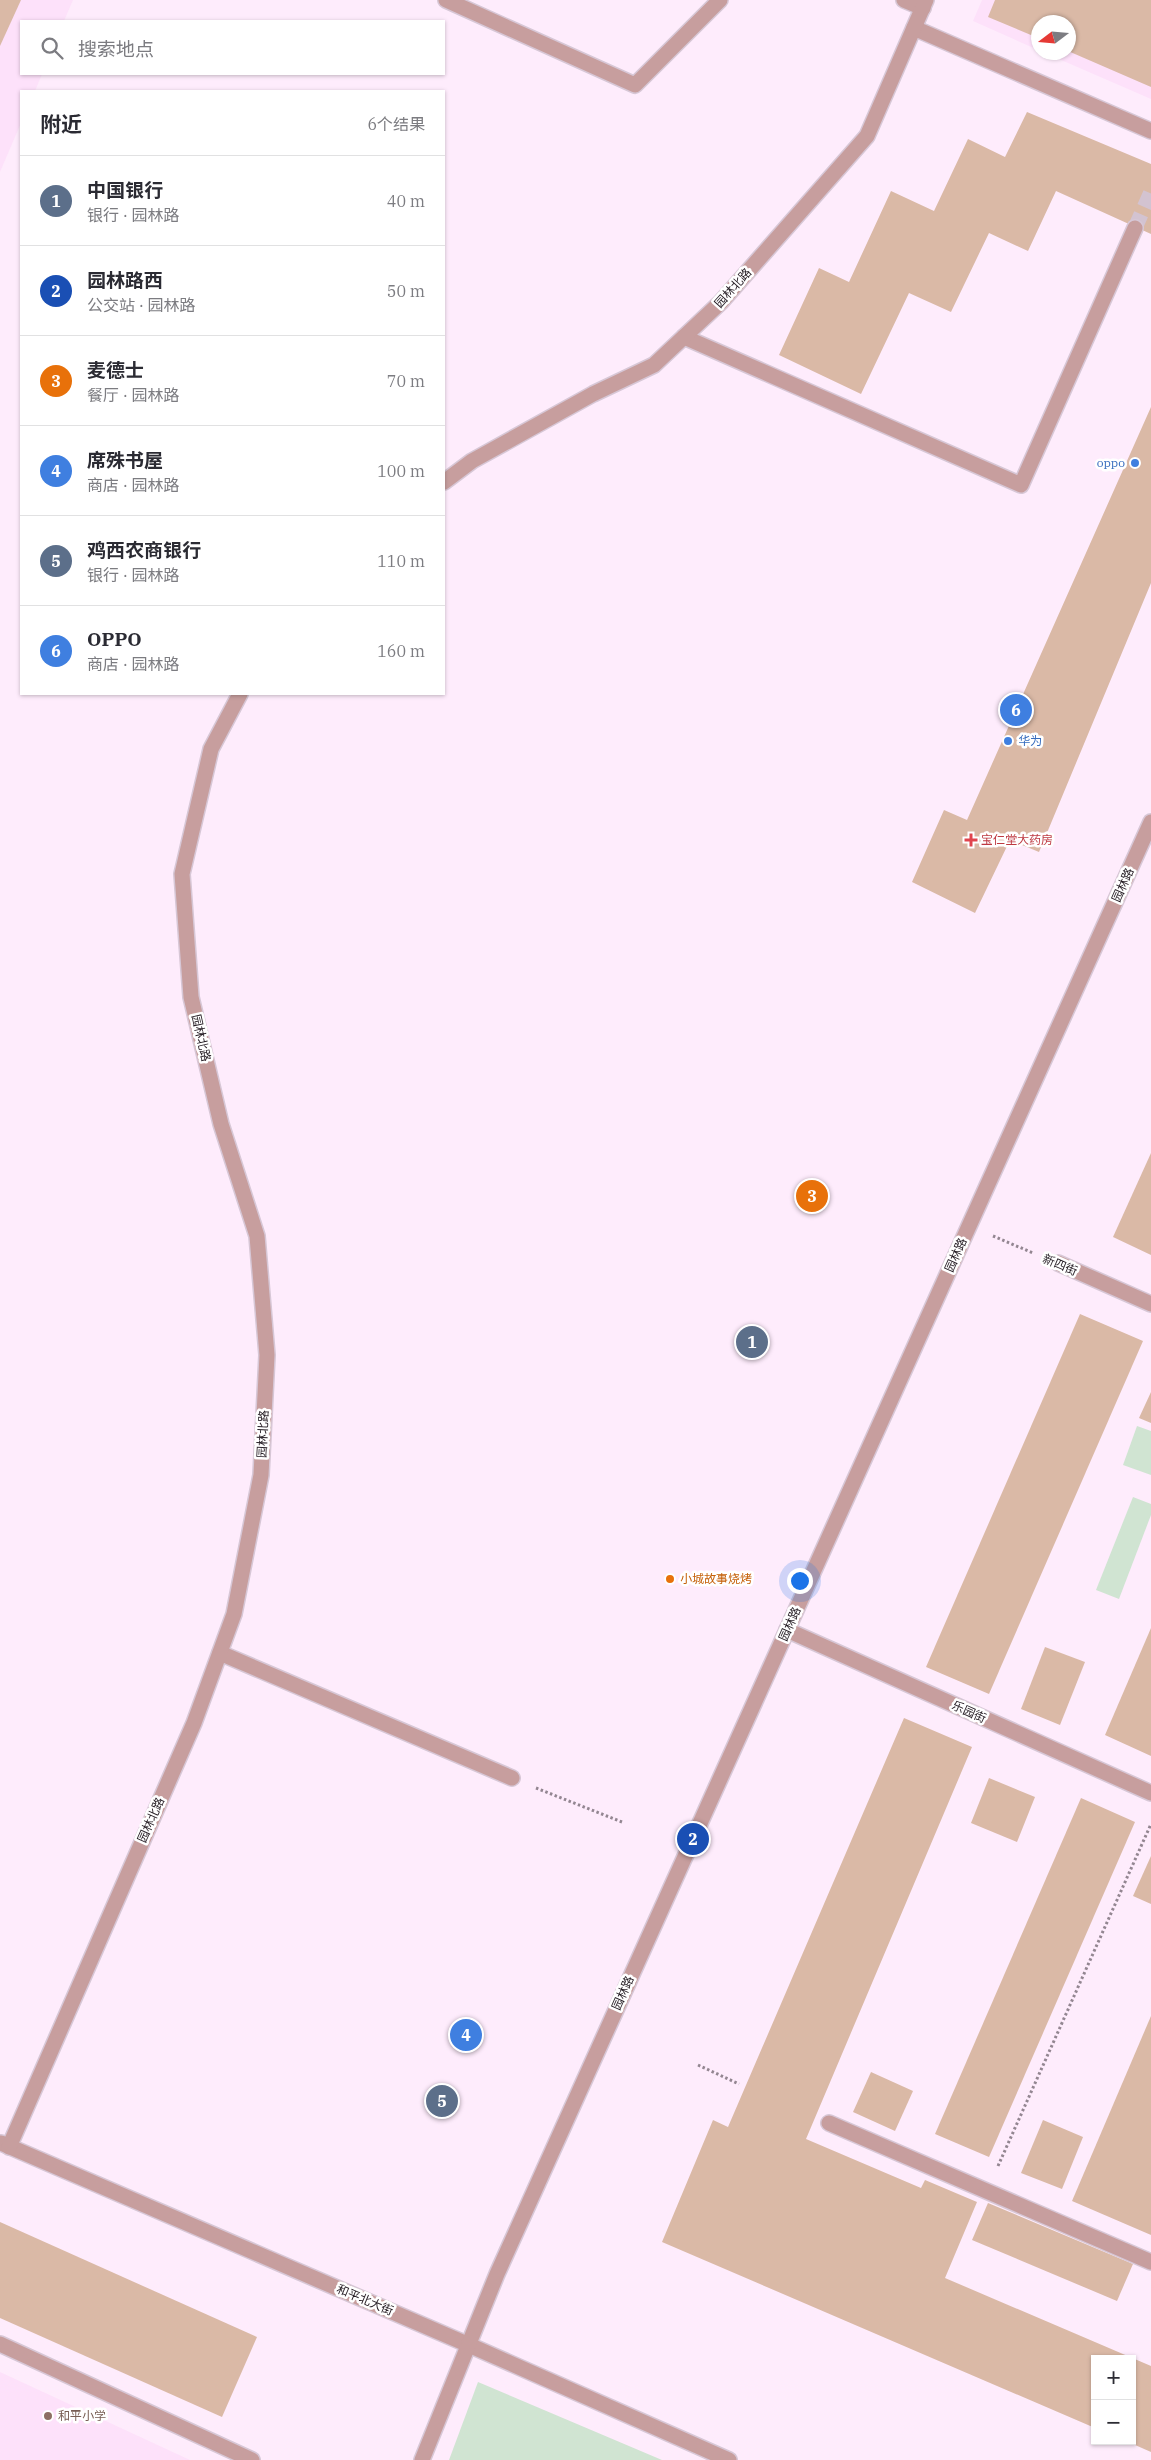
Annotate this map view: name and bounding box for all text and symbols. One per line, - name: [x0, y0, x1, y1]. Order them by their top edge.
- north arrow: [1031, 15, 1076, 60]
- search box: [20, 20, 445, 75]
- icon: search: [38, 34, 66, 62]
- text: 搜索地点: [78, 37, 154, 61]
- text: 附近: [40, 110, 82, 138]
- text: 6个结果: [367, 114, 425, 134]
- text: 中国银行: [87, 178, 163, 202]
- text: 1: [51, 191, 61, 211]
- text: 40 m: [387, 191, 425, 211]
- text: 银行 · 园林路: [87, 205, 180, 225]
- street label: 园林北路: [711, 265, 754, 311]
- text: 园林路西: [87, 268, 163, 292]
- text: 2: [51, 281, 61, 301]
- text: 50 m: [387, 281, 425, 301]
- text: 公交站 · 园林路: [87, 295, 196, 315]
- text: 麦德士: [87, 358, 144, 382]
- text: 3: [51, 371, 61, 391]
- text: 70 m: [387, 371, 425, 391]
- text: 餐厅 · 园林路: [87, 385, 180, 405]
- text: 席殊书屋: [87, 448, 163, 472]
- place label: oppo: [1097, 455, 1125, 470]
- marker: oppo: [1129, 457, 1141, 469]
- text: 4: [51, 461, 61, 481]
- text: 100 m: [377, 461, 425, 481]
- text: 商店 · 园林路: [87, 475, 180, 495]
- text: 鸡西农商银行: [87, 538, 201, 562]
- text: 5: [51, 551, 61, 571]
- text: 110 m: [377, 551, 425, 571]
- text: 银行 · 园林路: [87, 565, 180, 585]
- text: OPPO: [87, 627, 142, 651]
- text: 6: [51, 641, 61, 661]
- text: 160 m: [377, 641, 425, 661]
- text: 商店 · 园林路: [87, 654, 180, 674]
- pin: 6: [1000, 691, 1032, 729]
- place label: 华为: [1018, 733, 1042, 748]
- marker: 华为: [1002, 735, 1014, 747]
- place label: 宝仁堂大药房: [981, 832, 1053, 847]
- marker: 宝仁堂大药房: [965, 834, 977, 846]
- street label: 园林路: [1108, 865, 1137, 904]
- street label: 园林北路: [189, 1013, 214, 1063]
- pin: 3: [796, 1177, 828, 1215]
- street label: 园林路: [941, 1235, 970, 1274]
- street label: 新四街: [1041, 1251, 1080, 1278]
- pin: 1: [736, 1323, 768, 1361]
- street label: 园林北路: [254, 1410, 271, 1458]
- your location: [787, 1568, 813, 1594]
- place label: 小城故事烧烤: [680, 1571, 752, 1586]
- marker: 小城故事烧烤: [664, 1573, 676, 1585]
- street label: 园林路: [775, 1604, 804, 1643]
- street label: 乐园街: [950, 1697, 989, 1726]
- street label: 园林北路: [134, 1795, 167, 1845]
- pin: 2: [677, 1820, 709, 1858]
- street label: 园林路: [608, 1973, 637, 2012]
- pin: 4: [450, 2016, 482, 2054]
- pin: 5: [426, 2082, 458, 2120]
- street label: 和平北大街: [335, 2281, 396, 2318]
- map controls: [1091, 2355, 1136, 2445]
- button: +: [1091, 2355, 1136, 2400]
- button: −: [1091, 2400, 1136, 2445]
- place label: 和平小学: [58, 2408, 106, 2423]
- marker: 和平小学: [42, 2410, 54, 2422]

